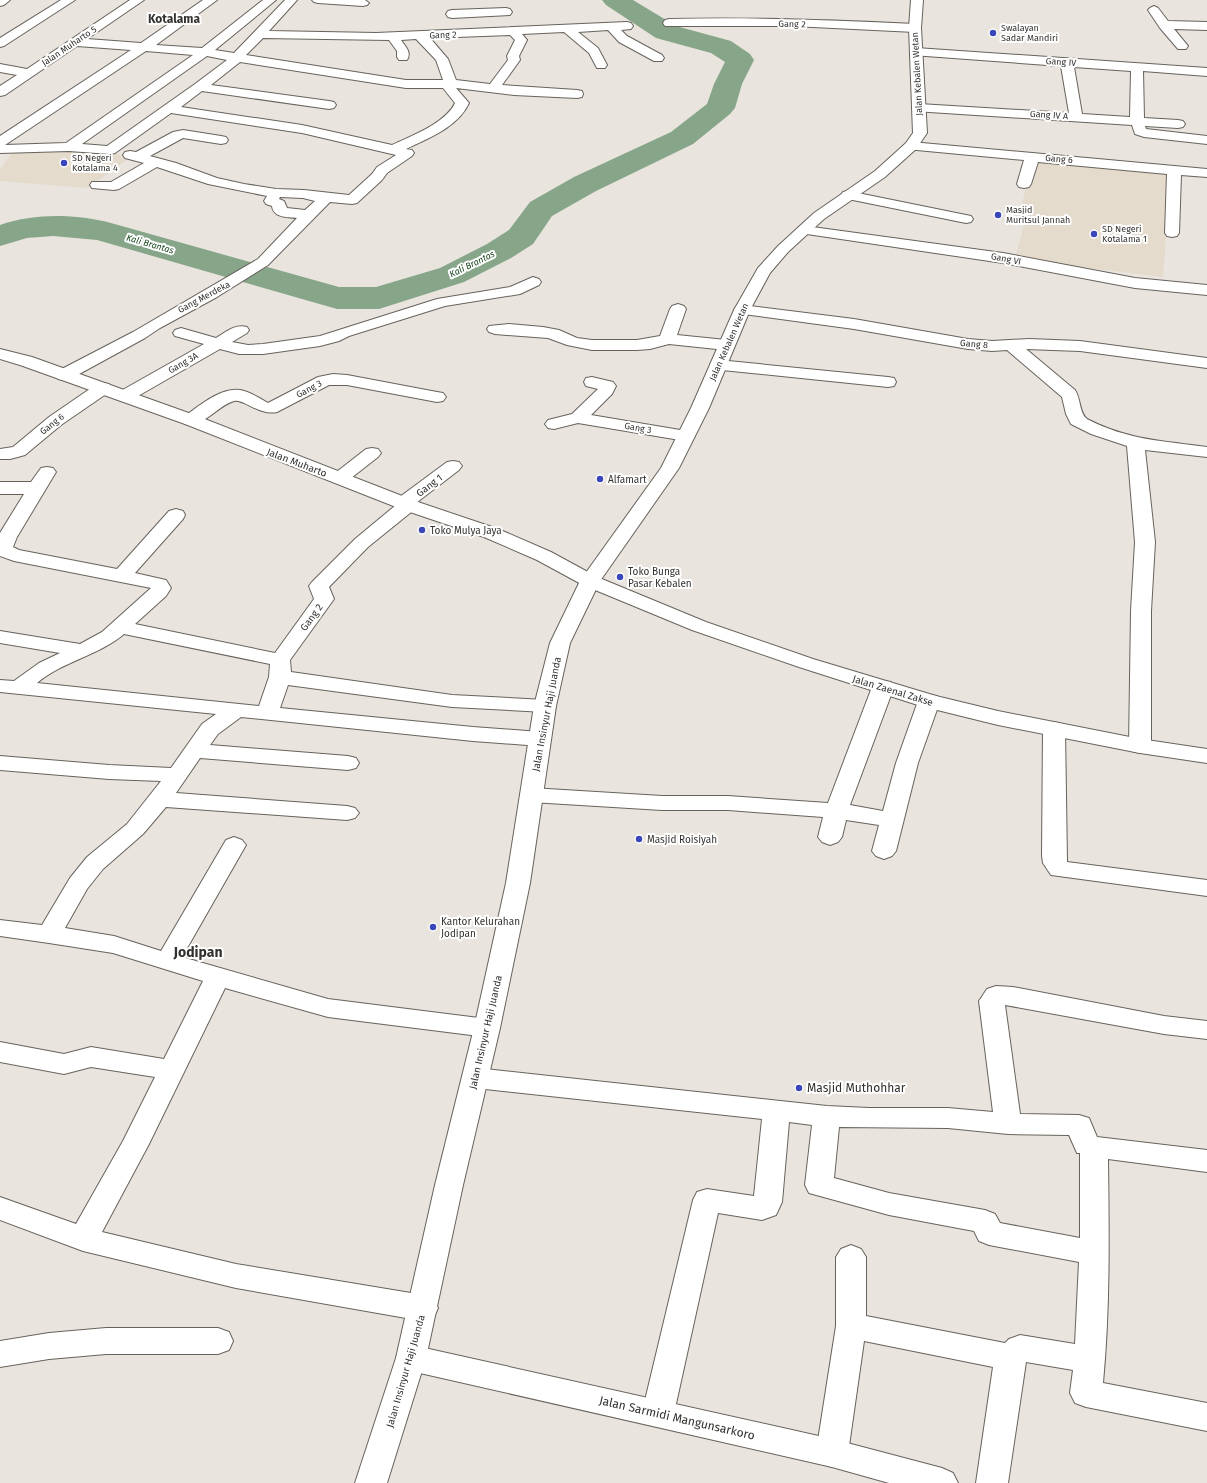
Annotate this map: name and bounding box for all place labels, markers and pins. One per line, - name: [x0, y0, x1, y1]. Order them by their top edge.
- place label: Swalayan Sadar Mandiri: [1001, 23, 1058, 43]
- marker: Swalayan Sadar Mandiri: [988, 28, 998, 38]
- place label: SD Negeri Kotalama 4: [72, 153, 118, 173]
- marker: SD Negeri Kotalama 4: [59, 158, 69, 168]
- place label: Masjid Muritsul Jannah: [1006, 205, 1070, 225]
- marker: Masjid Muritsul Jannah: [993, 210, 1003, 220]
- place label: SD Negeri Kotalama 1: [1102, 224, 1147, 244]
- marker: SD Negeri Kotalama 1: [1089, 229, 1099, 239]
- marker: Alfamart: [595, 474, 605, 484]
- place label: Alfamart: [608, 474, 647, 486]
- marker: Toko Mulya Jaya: [417, 525, 427, 535]
- place label: Toko Mulya Jaya: [430, 525, 502, 537]
- place label: Toko Bunga Pasar Kebalen: [628, 566, 692, 590]
- marker: Toko Bunga Pasar Kebalen: [615, 572, 625, 582]
- marker: Masjid Roisiyah: [634, 834, 644, 844]
- place label: Masjid Roisiyah: [647, 834, 717, 846]
- place label: Kantor Kelurahan Jodipan: [441, 916, 520, 940]
- marker: Kantor Kelurahan Jodipan: [428, 922, 438, 932]
- place label: Masjid Muthohhar: [807, 1081, 906, 1095]
- marker: Masjid Muthohhar: [794, 1083, 804, 1093]

